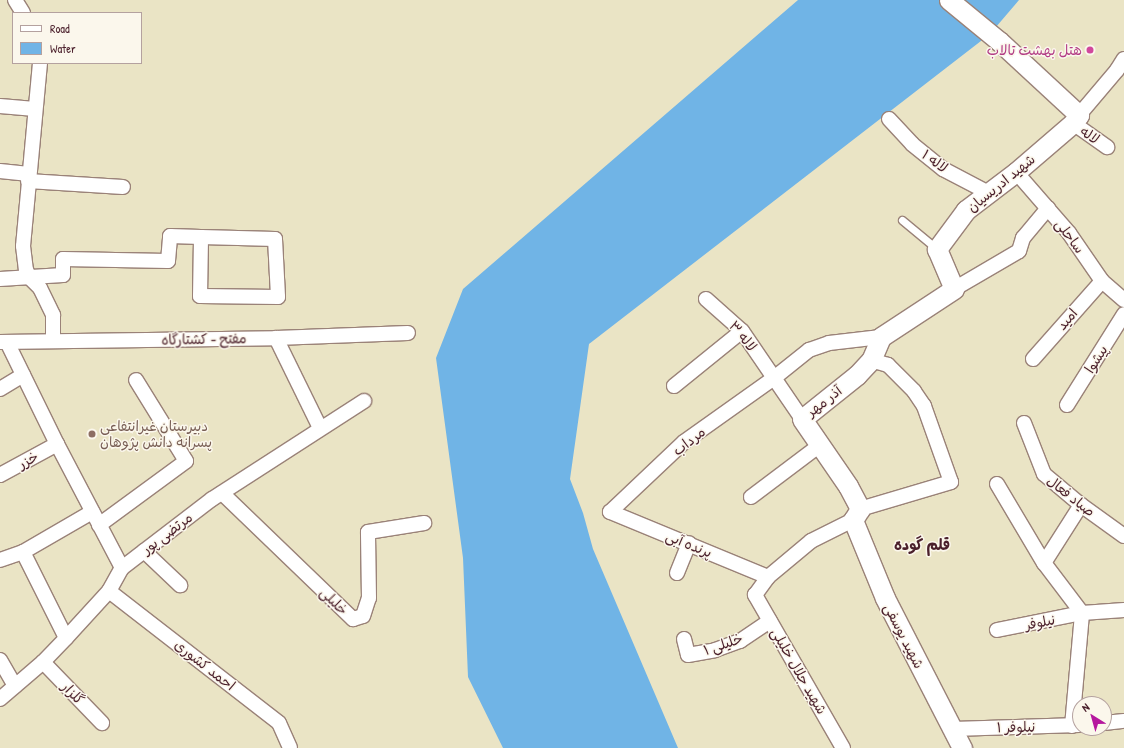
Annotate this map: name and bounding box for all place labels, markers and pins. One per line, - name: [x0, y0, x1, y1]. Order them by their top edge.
- place label: هتل بهشت تالاب: [987, 42, 1082, 58]
- marker: هتل بهشت تالاب: [1085, 45, 1095, 55]
- place label: دبیرستان غیرانتفاعی پسرانه دانش پژوهان: [100, 418, 212, 450]
- marker: دبیرستان غیرانتفاعی پسرانه دانش پژوهان: [87, 429, 97, 439]

